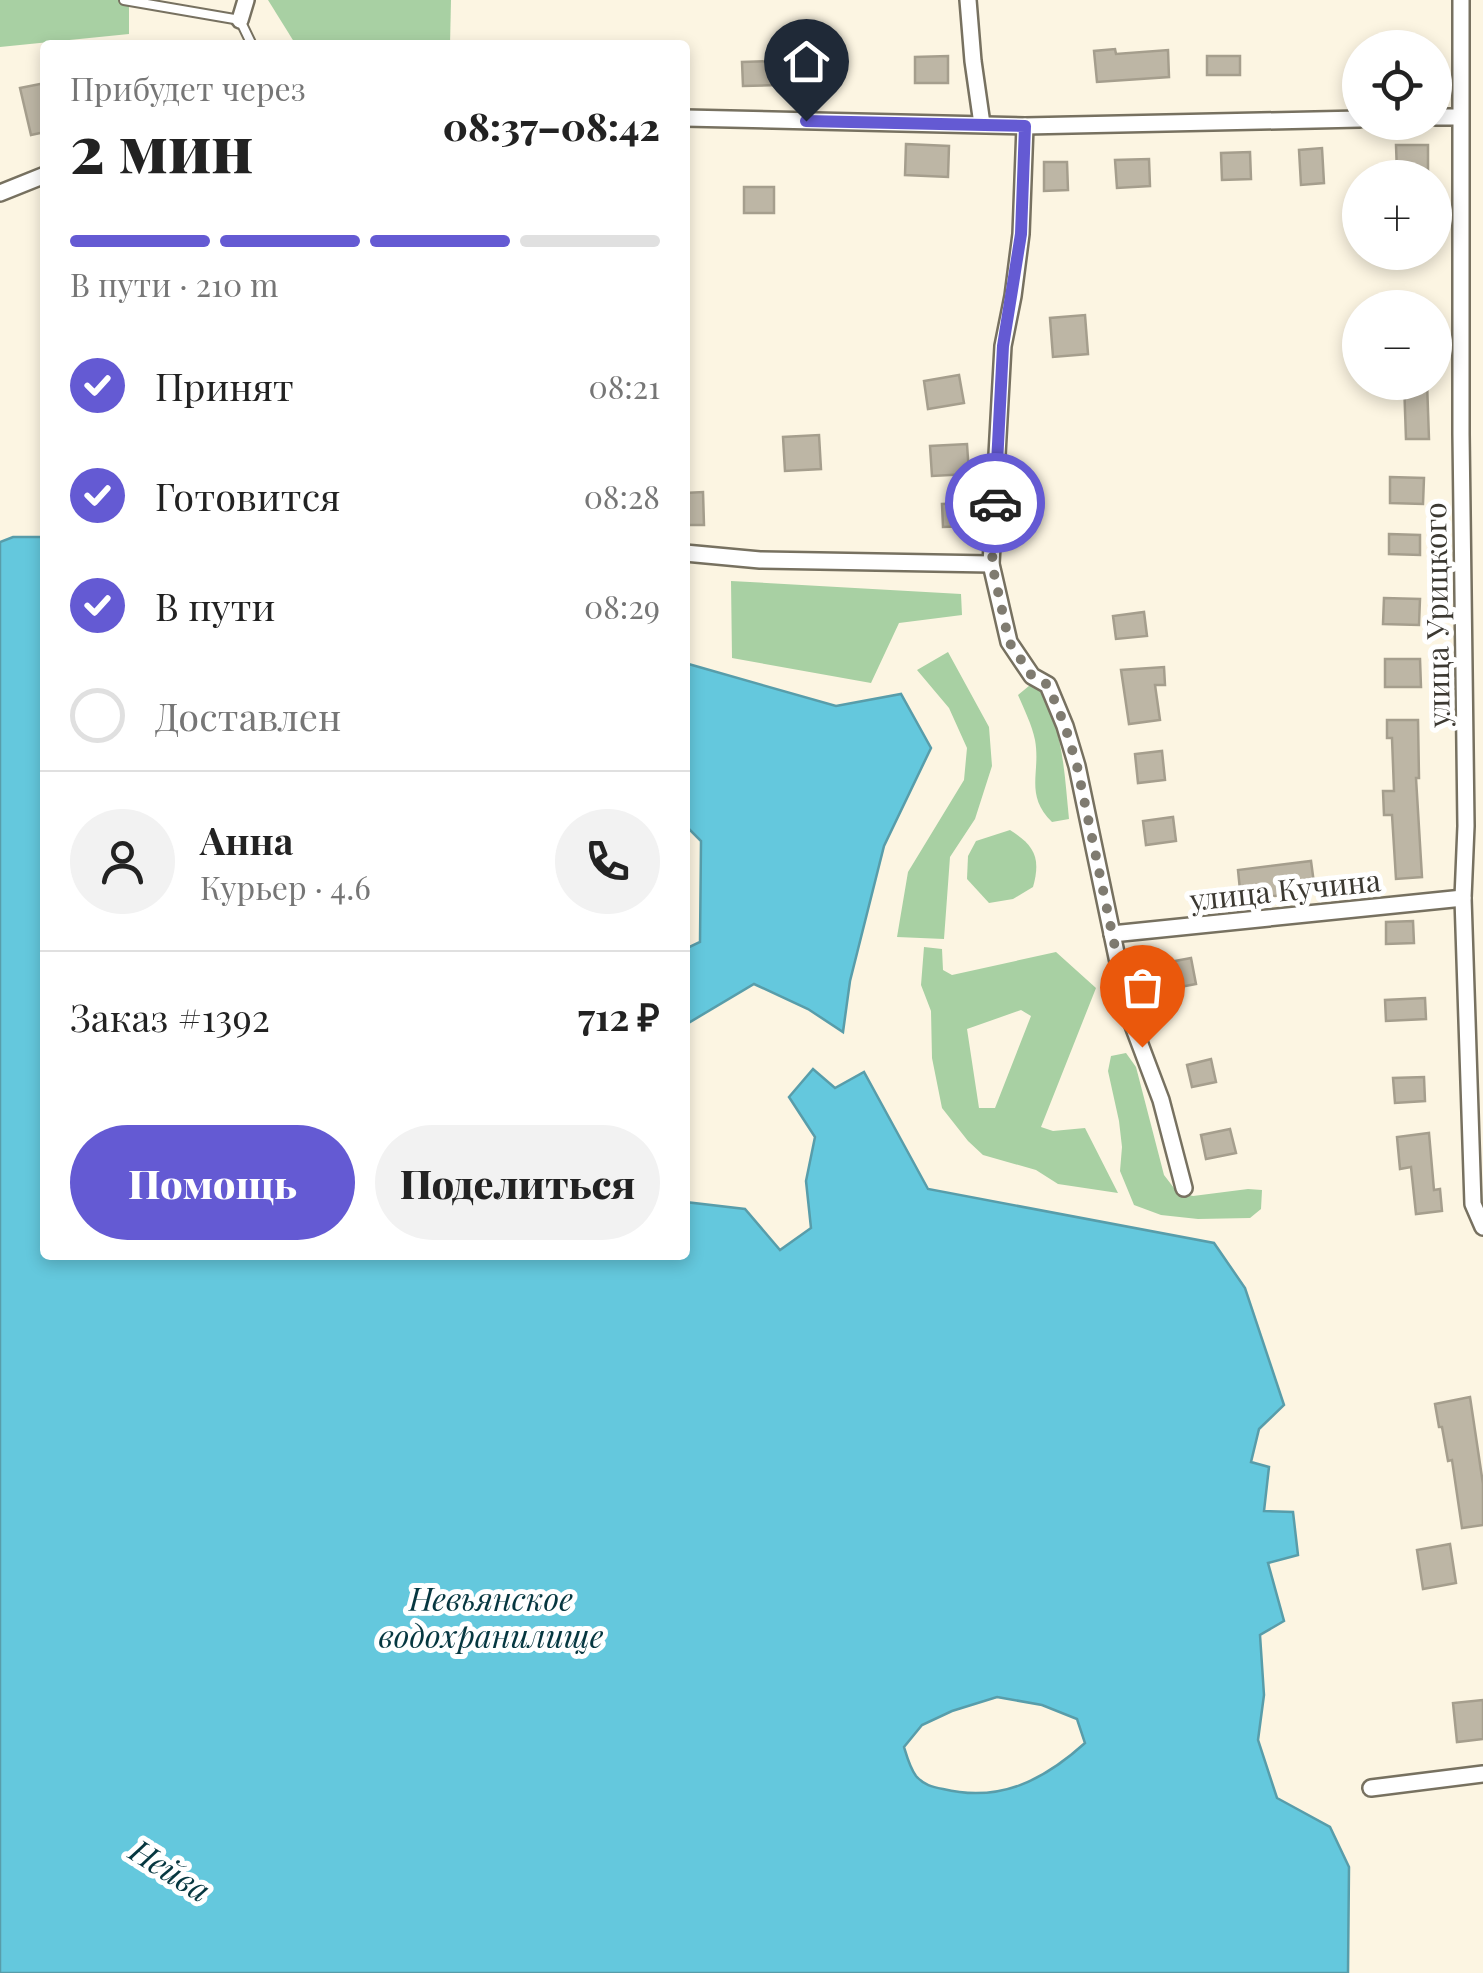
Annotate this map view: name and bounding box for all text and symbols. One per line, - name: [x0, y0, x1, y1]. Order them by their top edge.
- pin: [764, 19, 849, 122]
- map controls: [1342, 30, 1452, 400]
- button: locate: [1342, 30, 1452, 140]
- icon: home: [779, 34, 834, 89]
- text: Прибудет через: [70, 66, 306, 109]
- text: 08:37–08:42: [443, 100, 660, 151]
- text: 2 мин: [70, 103, 253, 189]
- button: +: [1342, 160, 1452, 270]
- text: В пути · 210 m: [70, 262, 278, 305]
- button: −: [1342, 290, 1452, 400]
- icon: check: [70, 358, 125, 413]
- text: Принят: [155, 360, 294, 411]
- text: 08:21: [588, 364, 660, 407]
- courier: [945, 453, 1045, 553]
- icon: check: [70, 468, 125, 523]
- text: Готовится: [155, 470, 341, 521]
- text: 08:28: [584, 474, 660, 517]
- icon: car: [968, 476, 1023, 531]
- street label: улица Урицкого: [1414, 502, 1458, 729]
- icon: check: [70, 578, 125, 633]
- text: В пути: [155, 580, 275, 631]
- text: 08:29: [584, 584, 660, 627]
- text: Доставлен: [155, 690, 341, 741]
- button: person: [70, 809, 175, 914]
- button: phone: [555, 809, 660, 914]
- text: Анна: [200, 814, 293, 865]
- street label: улица Кучина: [1187, 859, 1383, 919]
- text: Курьер · 4.6: [200, 865, 371, 908]
- pin: [1100, 945, 1185, 1048]
- icon: bag: [1115, 960, 1170, 1015]
- text: 712 ₽: [578, 990, 660, 1041]
- text: Заказ #1392: [70, 991, 270, 1042]
- button: Помощь: [70, 1125, 355, 1240]
- button: Поделиться: [375, 1125, 660, 1240]
- water label: Невьянское водохранилище: [379, 1576, 604, 1656]
- water label: Нейва: [121, 1827, 219, 1910]

